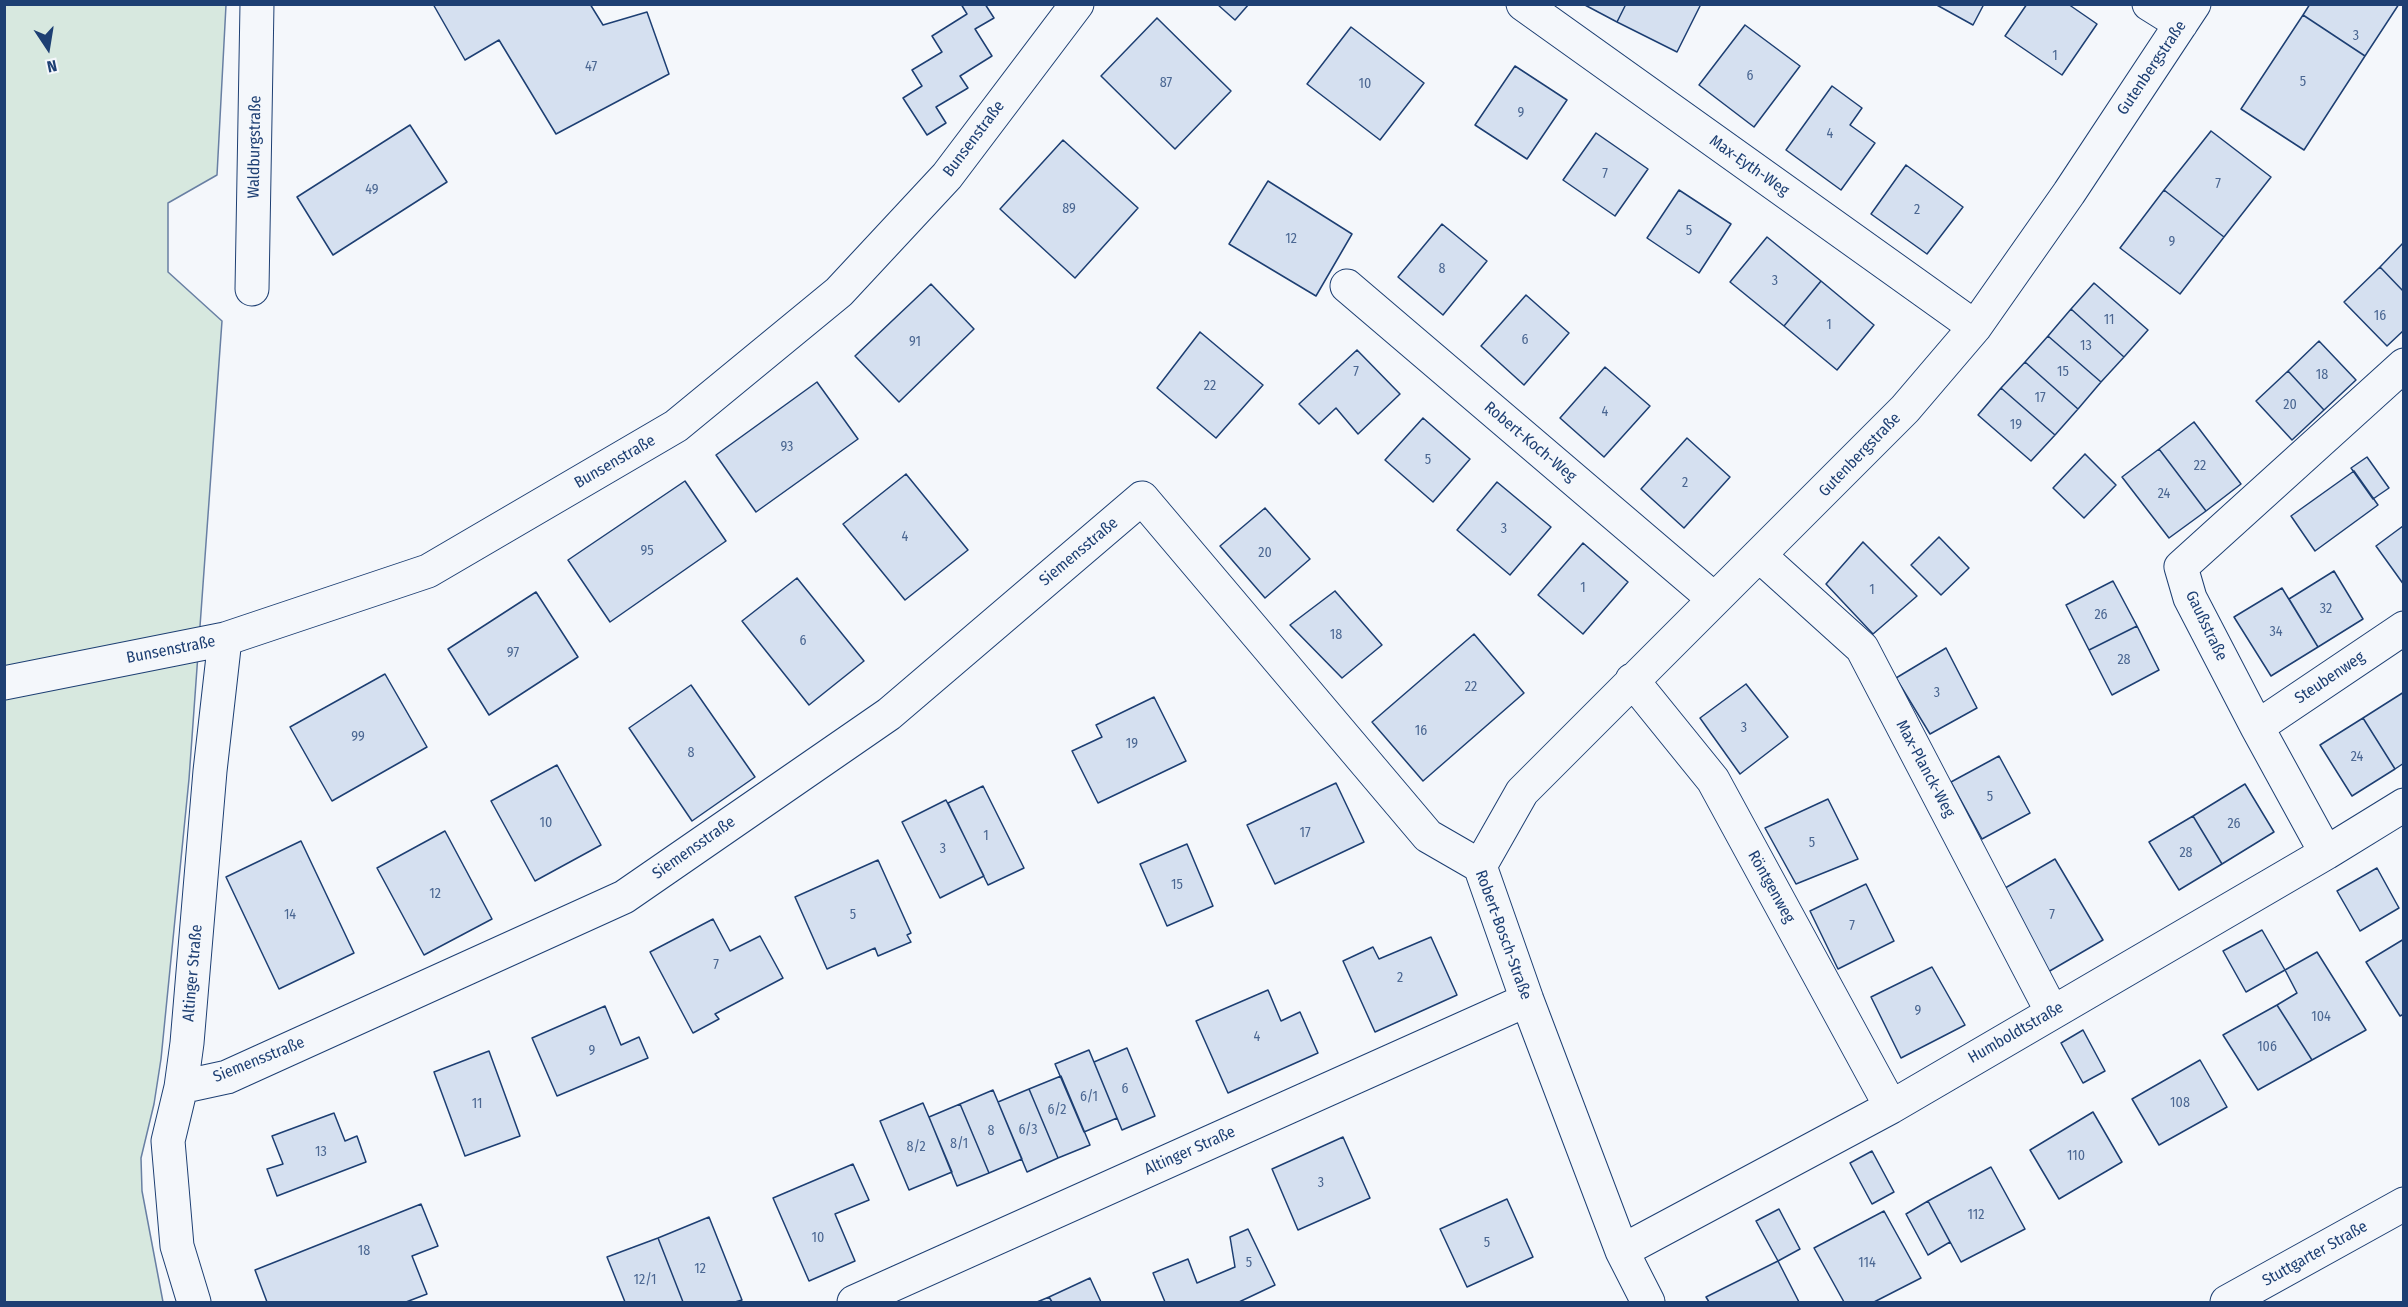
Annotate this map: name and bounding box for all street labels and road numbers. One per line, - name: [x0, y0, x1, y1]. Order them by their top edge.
- street label: Gutenbergstraße: [2113, 17, 2191, 119]
- street label: Waldburgstraße: [245, 95, 265, 199]
- street label: Bunsenstraße: [939, 97, 1009, 181]
- street label: Max-Eyth-Weg: [1706, 132, 1792, 200]
- street label: Robert-Koch-Weg: [1480, 398, 1580, 486]
- street label: Gutenbergstraße: [1815, 409, 1905, 501]
- street label: Bunsenstraße: [571, 431, 659, 493]
- street label: Siemensstraße: [1036, 514, 1122, 590]
- street label: Gaußstraße: [2181, 588, 2231, 664]
- street label: Bunsenstraße: [125, 632, 217, 668]
- street label: Steubenweg: [2291, 648, 2369, 708]
- street label: Max-Planck-Weg: [1891, 717, 1959, 821]
- street label: Siemensstraße: [649, 812, 739, 884]
- street label: Röntgenweg: [1743, 847, 1799, 927]
- street label: Robert-Bosch-Straße: [1471, 868, 1535, 1002]
- street label: Altinger Straße: [179, 924, 207, 1022]
- street label: Humboldtstraße: [1965, 998, 2067, 1068]
- street label: Siemensstraße: [211, 1033, 307, 1087]
- street label: Altinger Straße: [1142, 1122, 1238, 1180]
- street label: Stuttgarter Straße: [2259, 1217, 2371, 1291]

